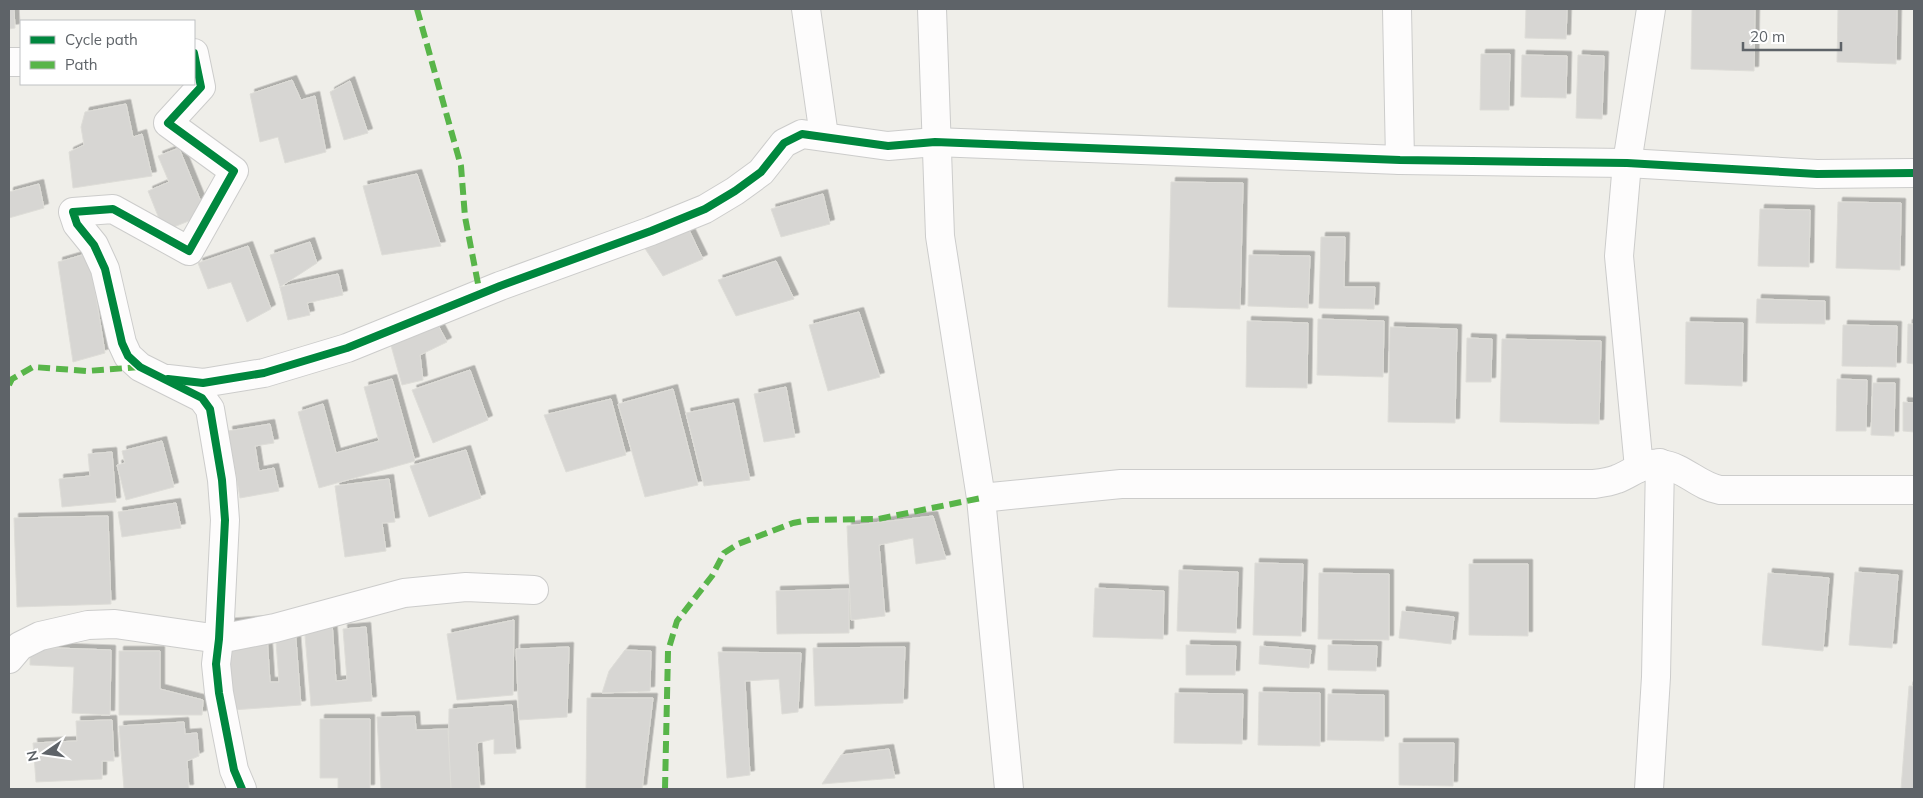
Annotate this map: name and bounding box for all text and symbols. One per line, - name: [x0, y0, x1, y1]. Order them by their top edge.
- legend: [20, 20, 195, 85]
- scale bar: [1743, 20, 1840, 52]
- text: 20 m: [1750, 27, 1785, 46]
- text: Cycle path: [65, 30, 138, 49]
- text: Path: [65, 55, 97, 74]
- north arrow: [20, 728, 70, 778]
- text: N: [22, 749, 42, 763]

